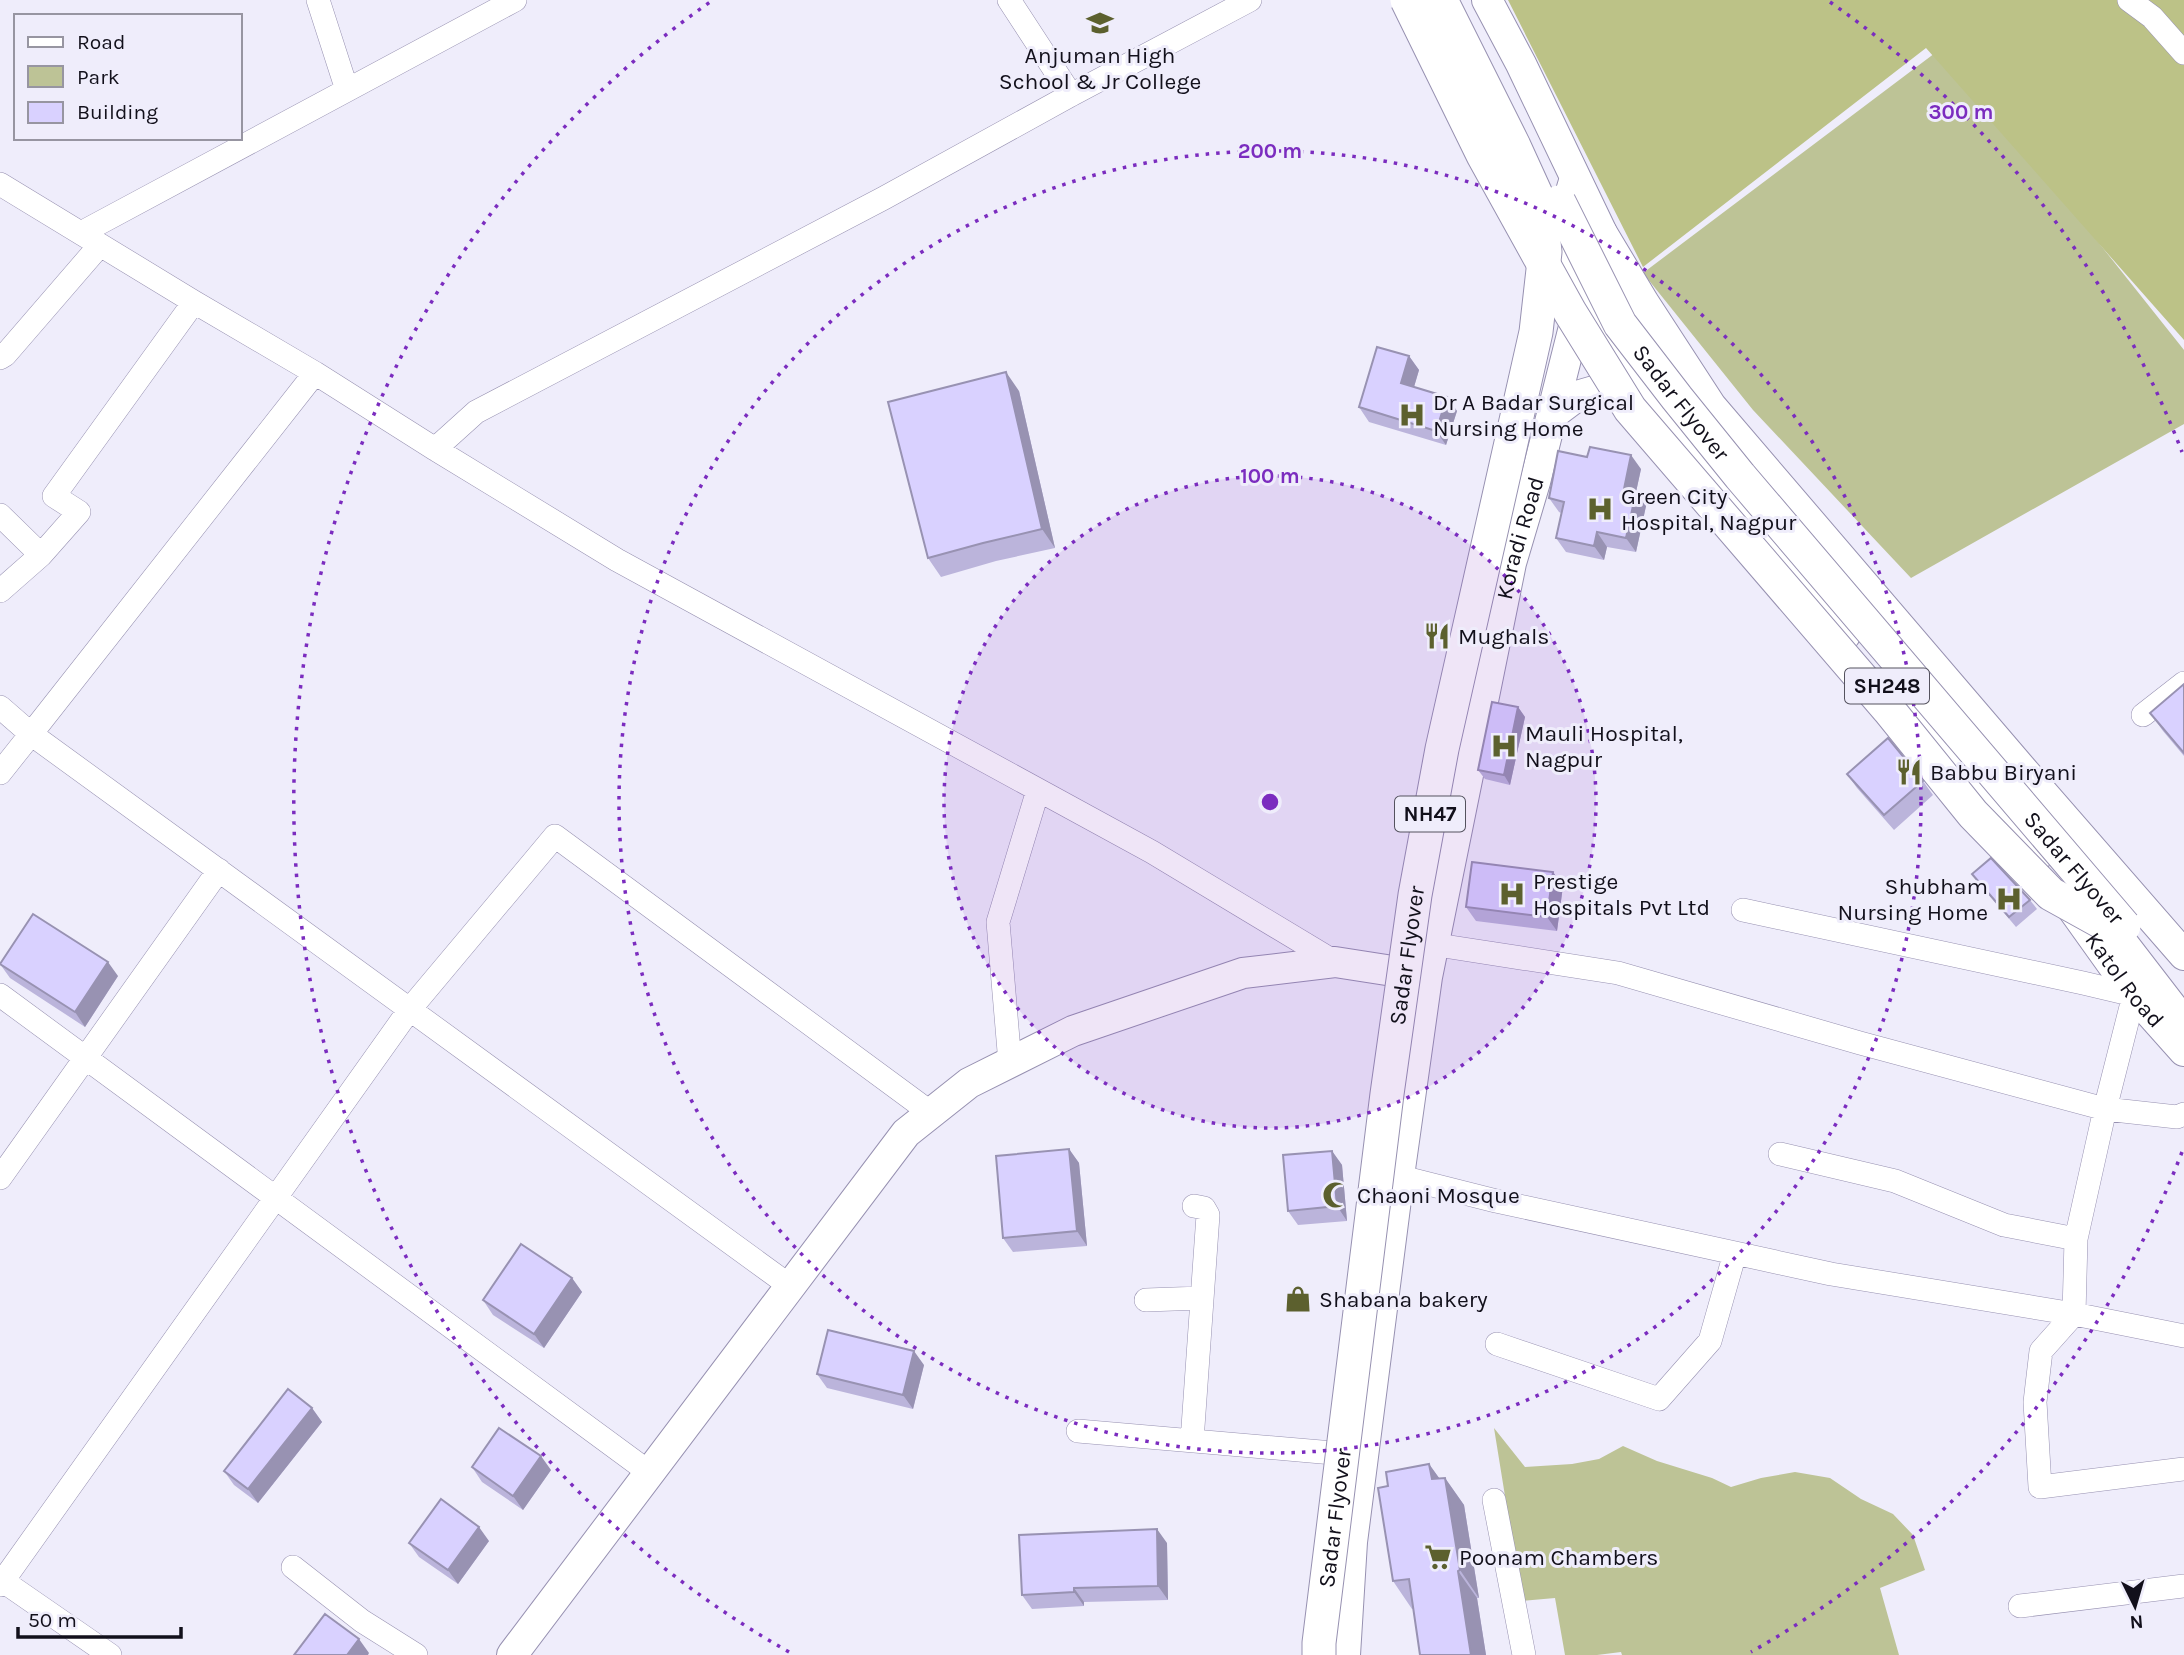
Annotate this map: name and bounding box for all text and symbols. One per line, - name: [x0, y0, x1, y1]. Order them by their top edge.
- school or university icon: Anjuman High School & Jr College: [1085, 8, 1115, 38]
- legend: [14, 14, 242, 140]
- text: Road: [77, 30, 125, 54]
- place label: Anjuman High School & Jr College: [999, 42, 1201, 95]
- text: Park: [77, 65, 120, 89]
- text: Building: [77, 100, 158, 124]
- text: 300 m: [1929, 100, 1993, 124]
- text: 200 m: [1238, 139, 1302, 163]
- street label: Sadar Flyover: [1627, 339, 1735, 467]
- place label: Dr A Badar Surgical Nursing Home: [1433, 389, 1634, 442]
- hospital icon: Dr A Badar Surgical Nursing Home: [1397, 400, 1427, 430]
- text: 100 m: [1240, 464, 1300, 488]
- street label: Koradi Road: [1491, 473, 1550, 602]
- place label: Green City Hospital, Nagpur: [1621, 483, 1797, 536]
- hospital icon: Green City Hospital, Nagpur: [1585, 494, 1615, 524]
- restaurant icon: Mughals: [1422, 621, 1452, 651]
- place label: Mughals: [1458, 623, 1549, 650]
- road number: SH248: [1845, 668, 1929, 704]
- place label: Mauli Hospital, Nagpur: [1525, 720, 1683, 773]
- hospital icon: Mauli Hospital, Nagpur: [1489, 731, 1519, 761]
- restaurant icon: Babbu Biryani: [1894, 757, 1924, 787]
- place label: Babbu Biryani: [1930, 759, 2077, 786]
- centre of rings: [1258, 790, 1282, 814]
- road number: NH47: [1395, 796, 1465, 832]
- street label: Sadar Flyover: [2018, 806, 2130, 931]
- place label: Prestige Hospitals Pvt Ltd: [1533, 868, 1710, 921]
- place label: Shubham Nursing Home: [1837, 873, 1988, 926]
- hospital icon: Prestige Hospitals Pvt Ltd: [1497, 879, 1527, 909]
- street label: Sadar Flyover: [1384, 883, 1431, 1027]
- hospital icon: Shubham Nursing Home: [1994, 884, 2024, 914]
- street label: Katol Road: [2079, 927, 2169, 1033]
- mosque icon: Chaoni Mosque: [1321, 1180, 1351, 1210]
- place label: Chaoni Mosque: [1357, 1182, 1520, 1209]
- shop icon: Shabana bakery: [1283, 1284, 1313, 1314]
- place label: Shabana bakery: [1319, 1286, 1488, 1313]
- street label: Sadar Flyover: [1313, 1446, 1357, 1589]
- supermarket icon: Poonam Chambers: [1423, 1542, 1453, 1572]
- place label: Poonam Chambers: [1459, 1544, 1658, 1571]
- north arrow: [2100, 1571, 2170, 1641]
- scale bar: [18, 1596, 180, 1640]
- text: 50 m: [28, 1608, 77, 1632]
- text: N: [2129, 1610, 2144, 1633]

